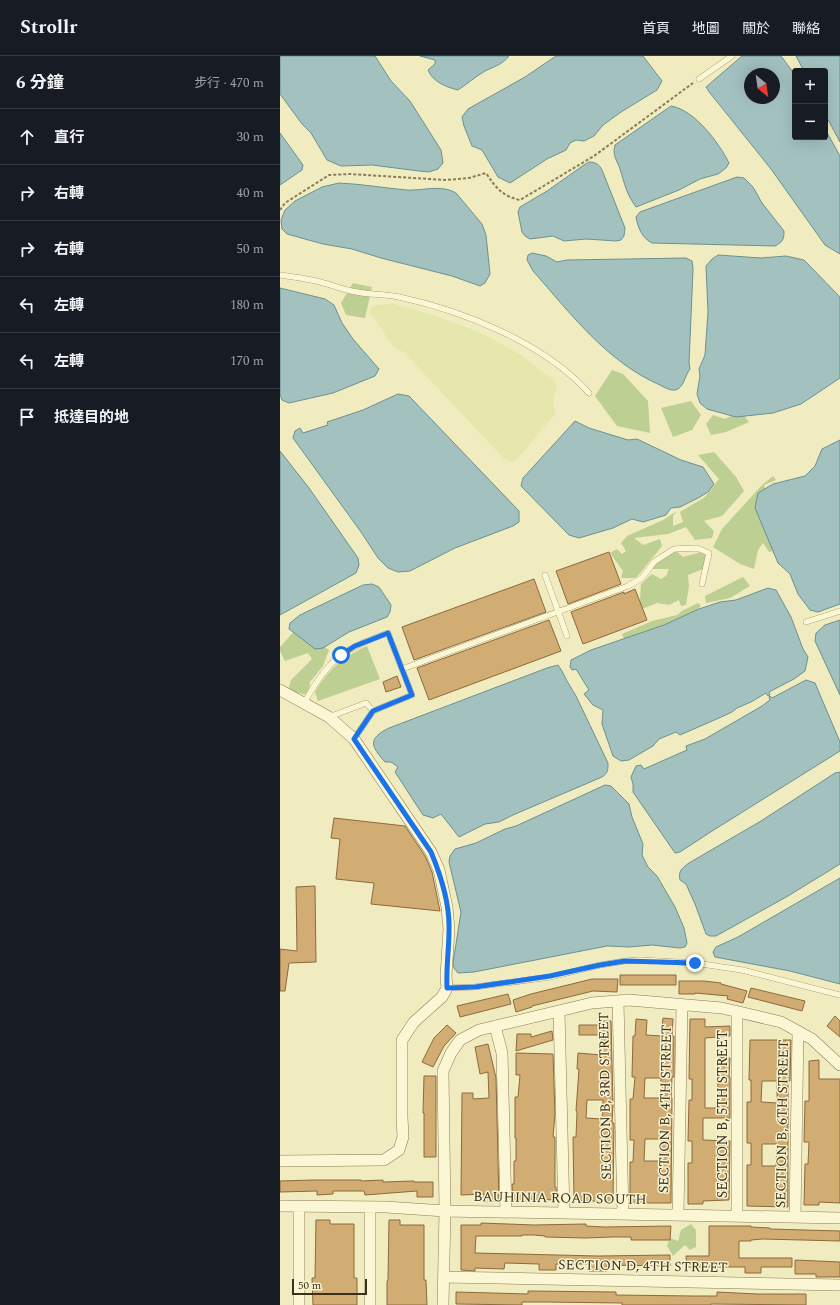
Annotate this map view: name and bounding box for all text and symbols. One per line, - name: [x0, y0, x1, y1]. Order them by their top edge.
- text: Strollr: [20, 13, 77, 42]
- text: 首頁: [642, 18, 670, 39]
- text: 地圖: [692, 18, 720, 39]
- text: 關於: [742, 18, 770, 39]
- text: 聯絡: [792, 18, 820, 39]
- north arrow: [744, 68, 780, 104]
- map controls: [792, 68, 828, 140]
- button: +: [792, 68, 828, 104]
- text: 6 分鐘: [16, 70, 64, 96]
- text: 步行 · 470 m: [194, 73, 264, 93]
- button: −: [792, 104, 828, 140]
- icon: ahead: [16, 126, 38, 148]
- text: 直行: [54, 126, 84, 149]
- text: 30 m: [237, 127, 264, 147]
- icon: right: [16, 182, 38, 204]
- text: 右轉: [54, 182, 84, 205]
- text: 40 m: [237, 183, 264, 203]
- icon: right: [16, 238, 38, 260]
- text: 右轉: [54, 238, 84, 261]
- text: 50 m: [237, 239, 264, 259]
- icon: left: [16, 294, 38, 316]
- text: 左轉: [54, 294, 84, 317]
- text: 180 m: [230, 295, 264, 315]
- icon: left: [16, 350, 38, 372]
- text: 左轉: [54, 350, 84, 373]
- text: 170 m: [230, 351, 264, 371]
- icon: arrive: [16, 406, 38, 428]
- text: 抵達目的地: [54, 406, 129, 429]
- route start: [332, 646, 350, 664]
- route end: [686, 954, 704, 972]
- street label: SECTION B, 3RD STREET: [593, 1012, 617, 1180]
- street label: SECTION B, 4TH STREET: [653, 1025, 677, 1193]
- street label: SECTION B, 5TH STREET: [712, 1030, 733, 1198]
- street label: SECTION B, 6TH STREET: [770, 1040, 794, 1208]
- street label: BAUHINIA ROAD SOUTH: [473, 1186, 647, 1210]
- street label: SECTION D, 4TH STREET: [558, 1254, 728, 1278]
- scale bar: [292, 1277, 367, 1296]
- text: 50 m: [298, 1277, 321, 1294]

